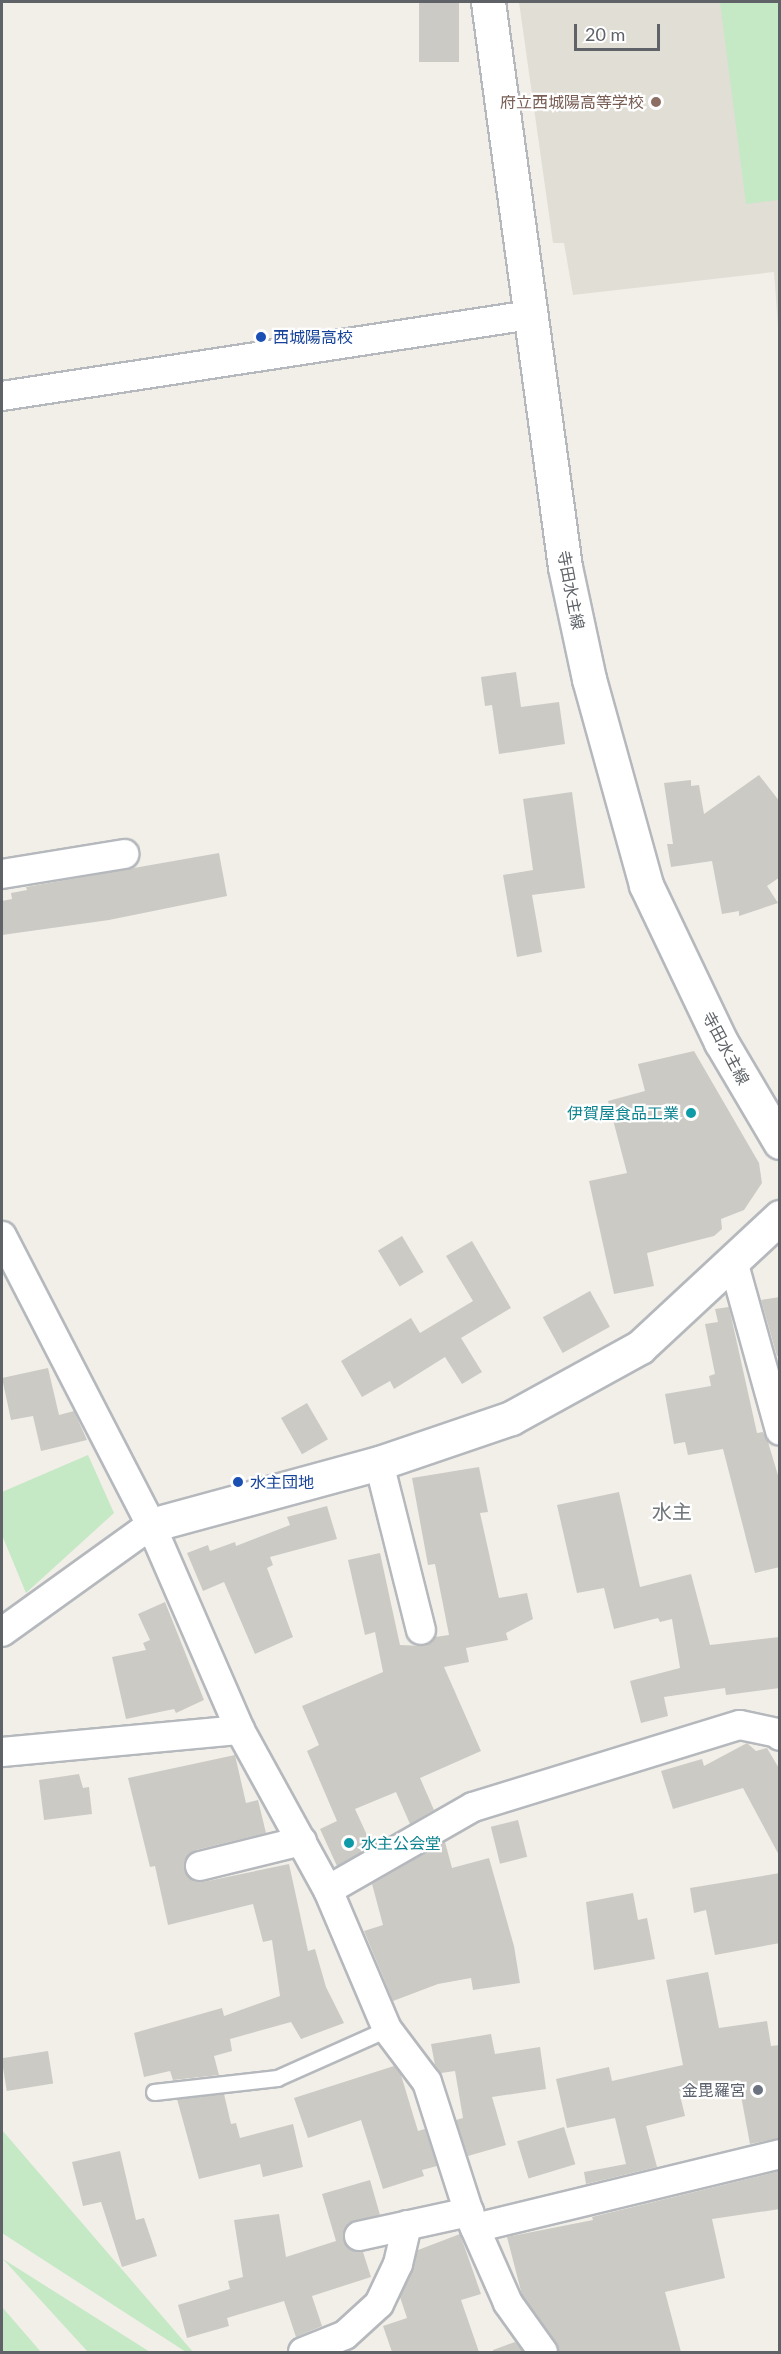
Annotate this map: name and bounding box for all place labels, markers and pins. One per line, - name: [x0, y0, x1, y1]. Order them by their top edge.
- place label: 府立西城陽高等学校: [500, 92, 644, 112]
- marker: 府立西城陽高等学校: [649, 95, 663, 109]
- place label: 西城陽高校: [273, 327, 353, 347]
- marker: 西城陽高校: [254, 330, 268, 344]
- place label: 伊賀屋食品工業: [567, 1103, 679, 1123]
- marker: 伊賀屋食品工業: [684, 1106, 698, 1120]
- place label: 水主団地: [250, 1472, 314, 1492]
- marker: 水主団地: [231, 1475, 245, 1489]
- place label: 水主公会堂: [361, 1833, 441, 1853]
- marker: 水主公会堂: [342, 1836, 356, 1850]
- place label: 金毘羅宮: [682, 2080, 746, 2100]
- marker: 金毘羅宮: [751, 2083, 765, 2097]

